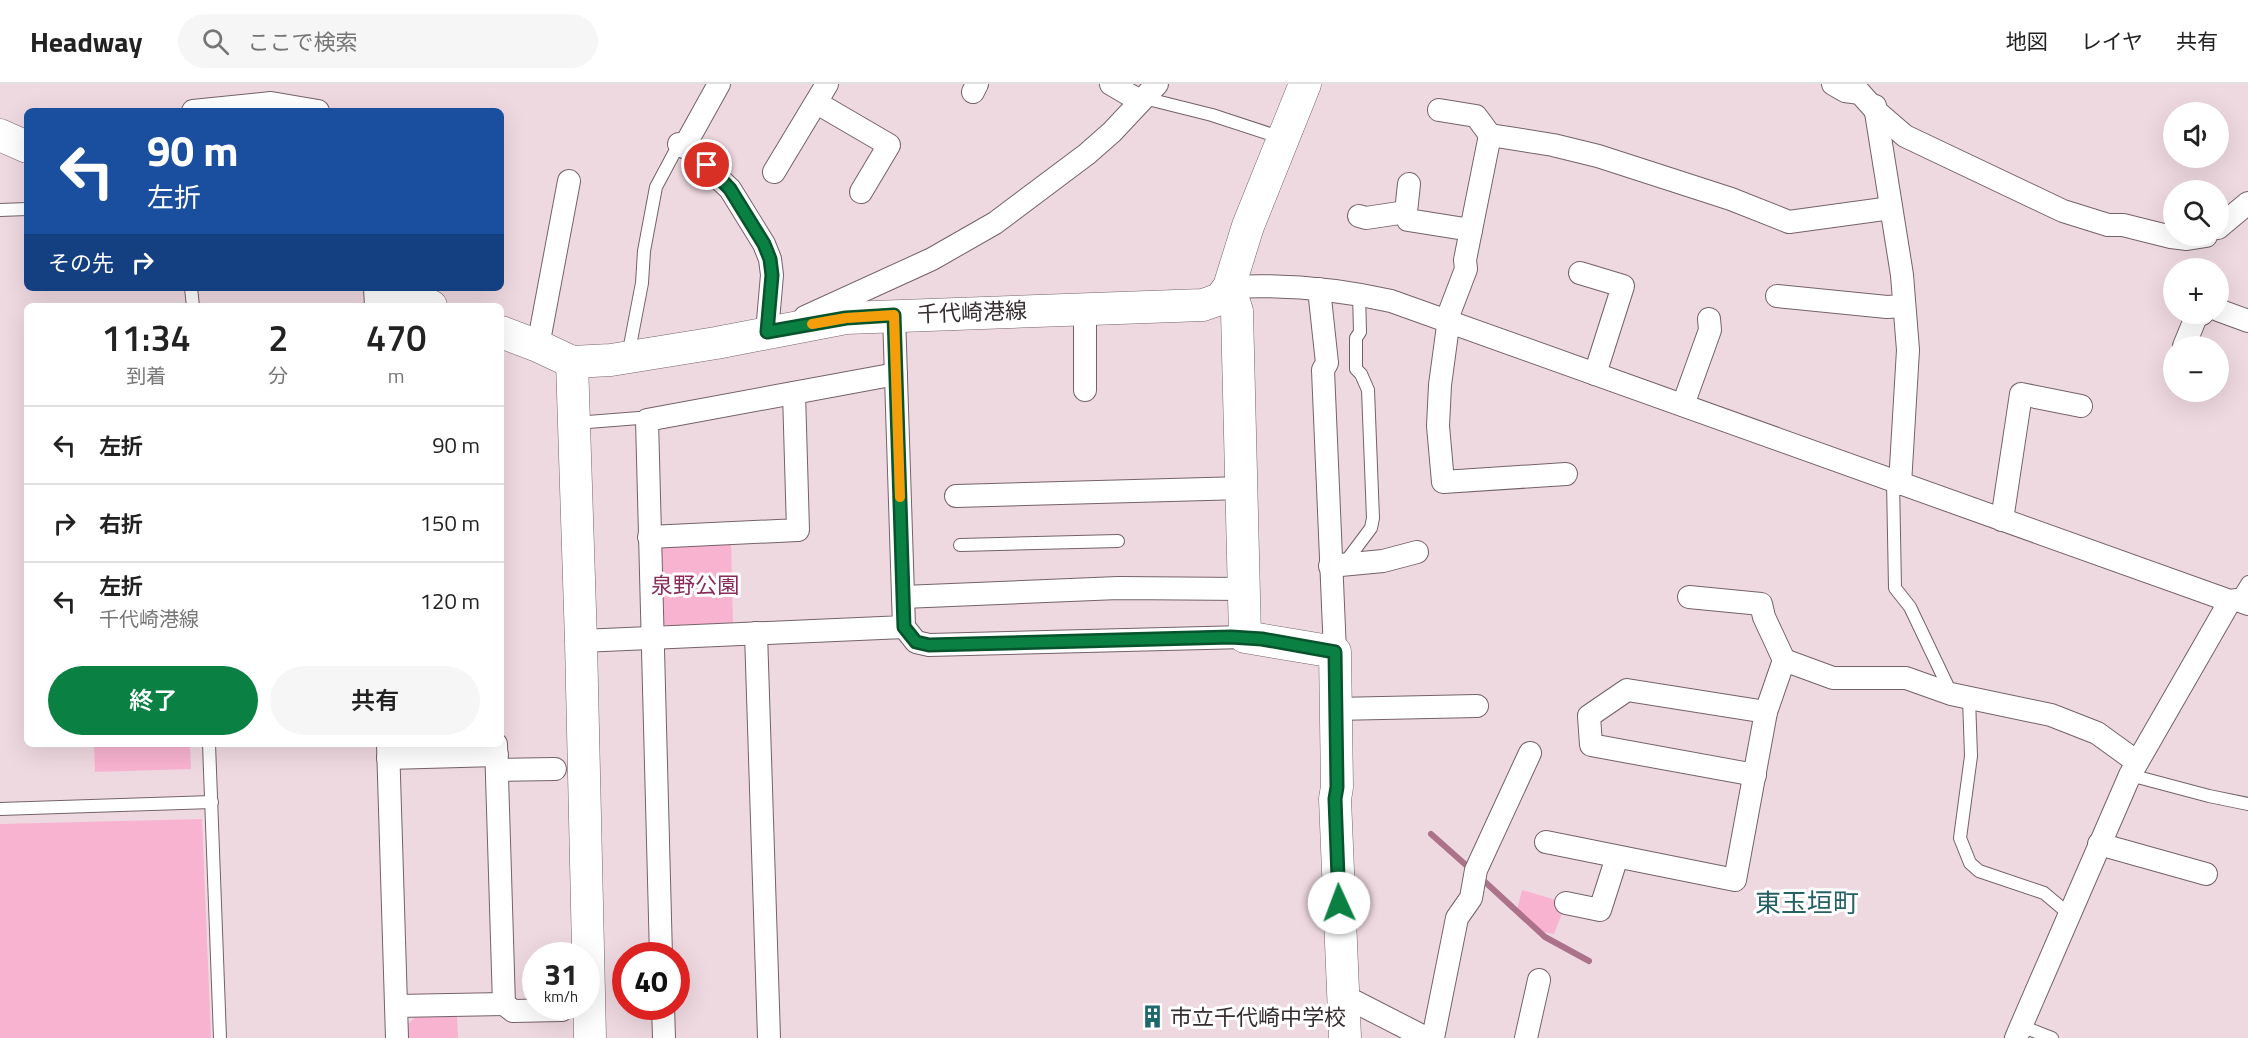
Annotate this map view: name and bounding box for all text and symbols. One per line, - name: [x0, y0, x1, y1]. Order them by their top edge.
- search box: [178, 14, 598, 68]
- text: Headway: [30, 20, 142, 63]
- icon: search: [199, 25, 232, 58]
- text: ここで検索: [247, 25, 358, 59]
- text: 地図: [2006, 25, 2048, 57]
- text: レイヤ: [2081, 25, 2143, 57]
- text: 共有: [2176, 25, 2218, 57]
- map controls: [2163, 102, 2229, 402]
- button: sound: [2163, 102, 2229, 168]
- text: 90 m: [147, 118, 239, 182]
- icon: left: [48, 132, 126, 210]
- pin: [681, 139, 732, 190]
- icon: arrive: [690, 148, 723, 181]
- text: 左折: [147, 176, 201, 217]
- button: search: [2163, 180, 2229, 246]
- text: その先: [48, 246, 114, 280]
- icon: right: [126, 246, 159, 279]
- button: +: [2163, 258, 2229, 324]
- street label: 千代崎港線: [916, 293, 1028, 331]
- text: 11:34: [102, 310, 191, 365]
- text: 2: [268, 310, 288, 365]
- text: 470: [366, 310, 426, 365]
- button: −: [2163, 336, 2229, 402]
- text: 到着: [126, 360, 166, 391]
- text: 分: [268, 360, 288, 391]
- text: m: [388, 360, 405, 391]
- text: 90 m: [432, 428, 480, 462]
- icon: left: [48, 429, 81, 462]
- text: 左折: [99, 429, 143, 463]
- text: 150 m: [420, 506, 480, 540]
- icon: right: [48, 507, 81, 540]
- text: 右折: [99, 507, 143, 541]
- park label: 泉野公園: [651, 568, 739, 602]
- text: 左折: [99, 569, 143, 603]
- text: 120 m: [420, 584, 480, 618]
- icon: left: [48, 585, 81, 618]
- text: 千代崎港線: [99, 603, 199, 634]
- button: 終了: [48, 666, 258, 735]
- button: 共有: [270, 666, 480, 735]
- position arrow: [1307, 871, 1371, 935]
- district label: 東玉垣町: [1755, 883, 1859, 922]
- speed limit sign: 40: [612, 942, 690, 1020]
- text: 31: [544, 951, 578, 997]
- text: km/h: [544, 985, 578, 1008]
- place label: 市立千代崎中学校: [1170, 1000, 1346, 1034]
- building icon: 市立千代崎中学校: [1139, 1004, 1165, 1030]

